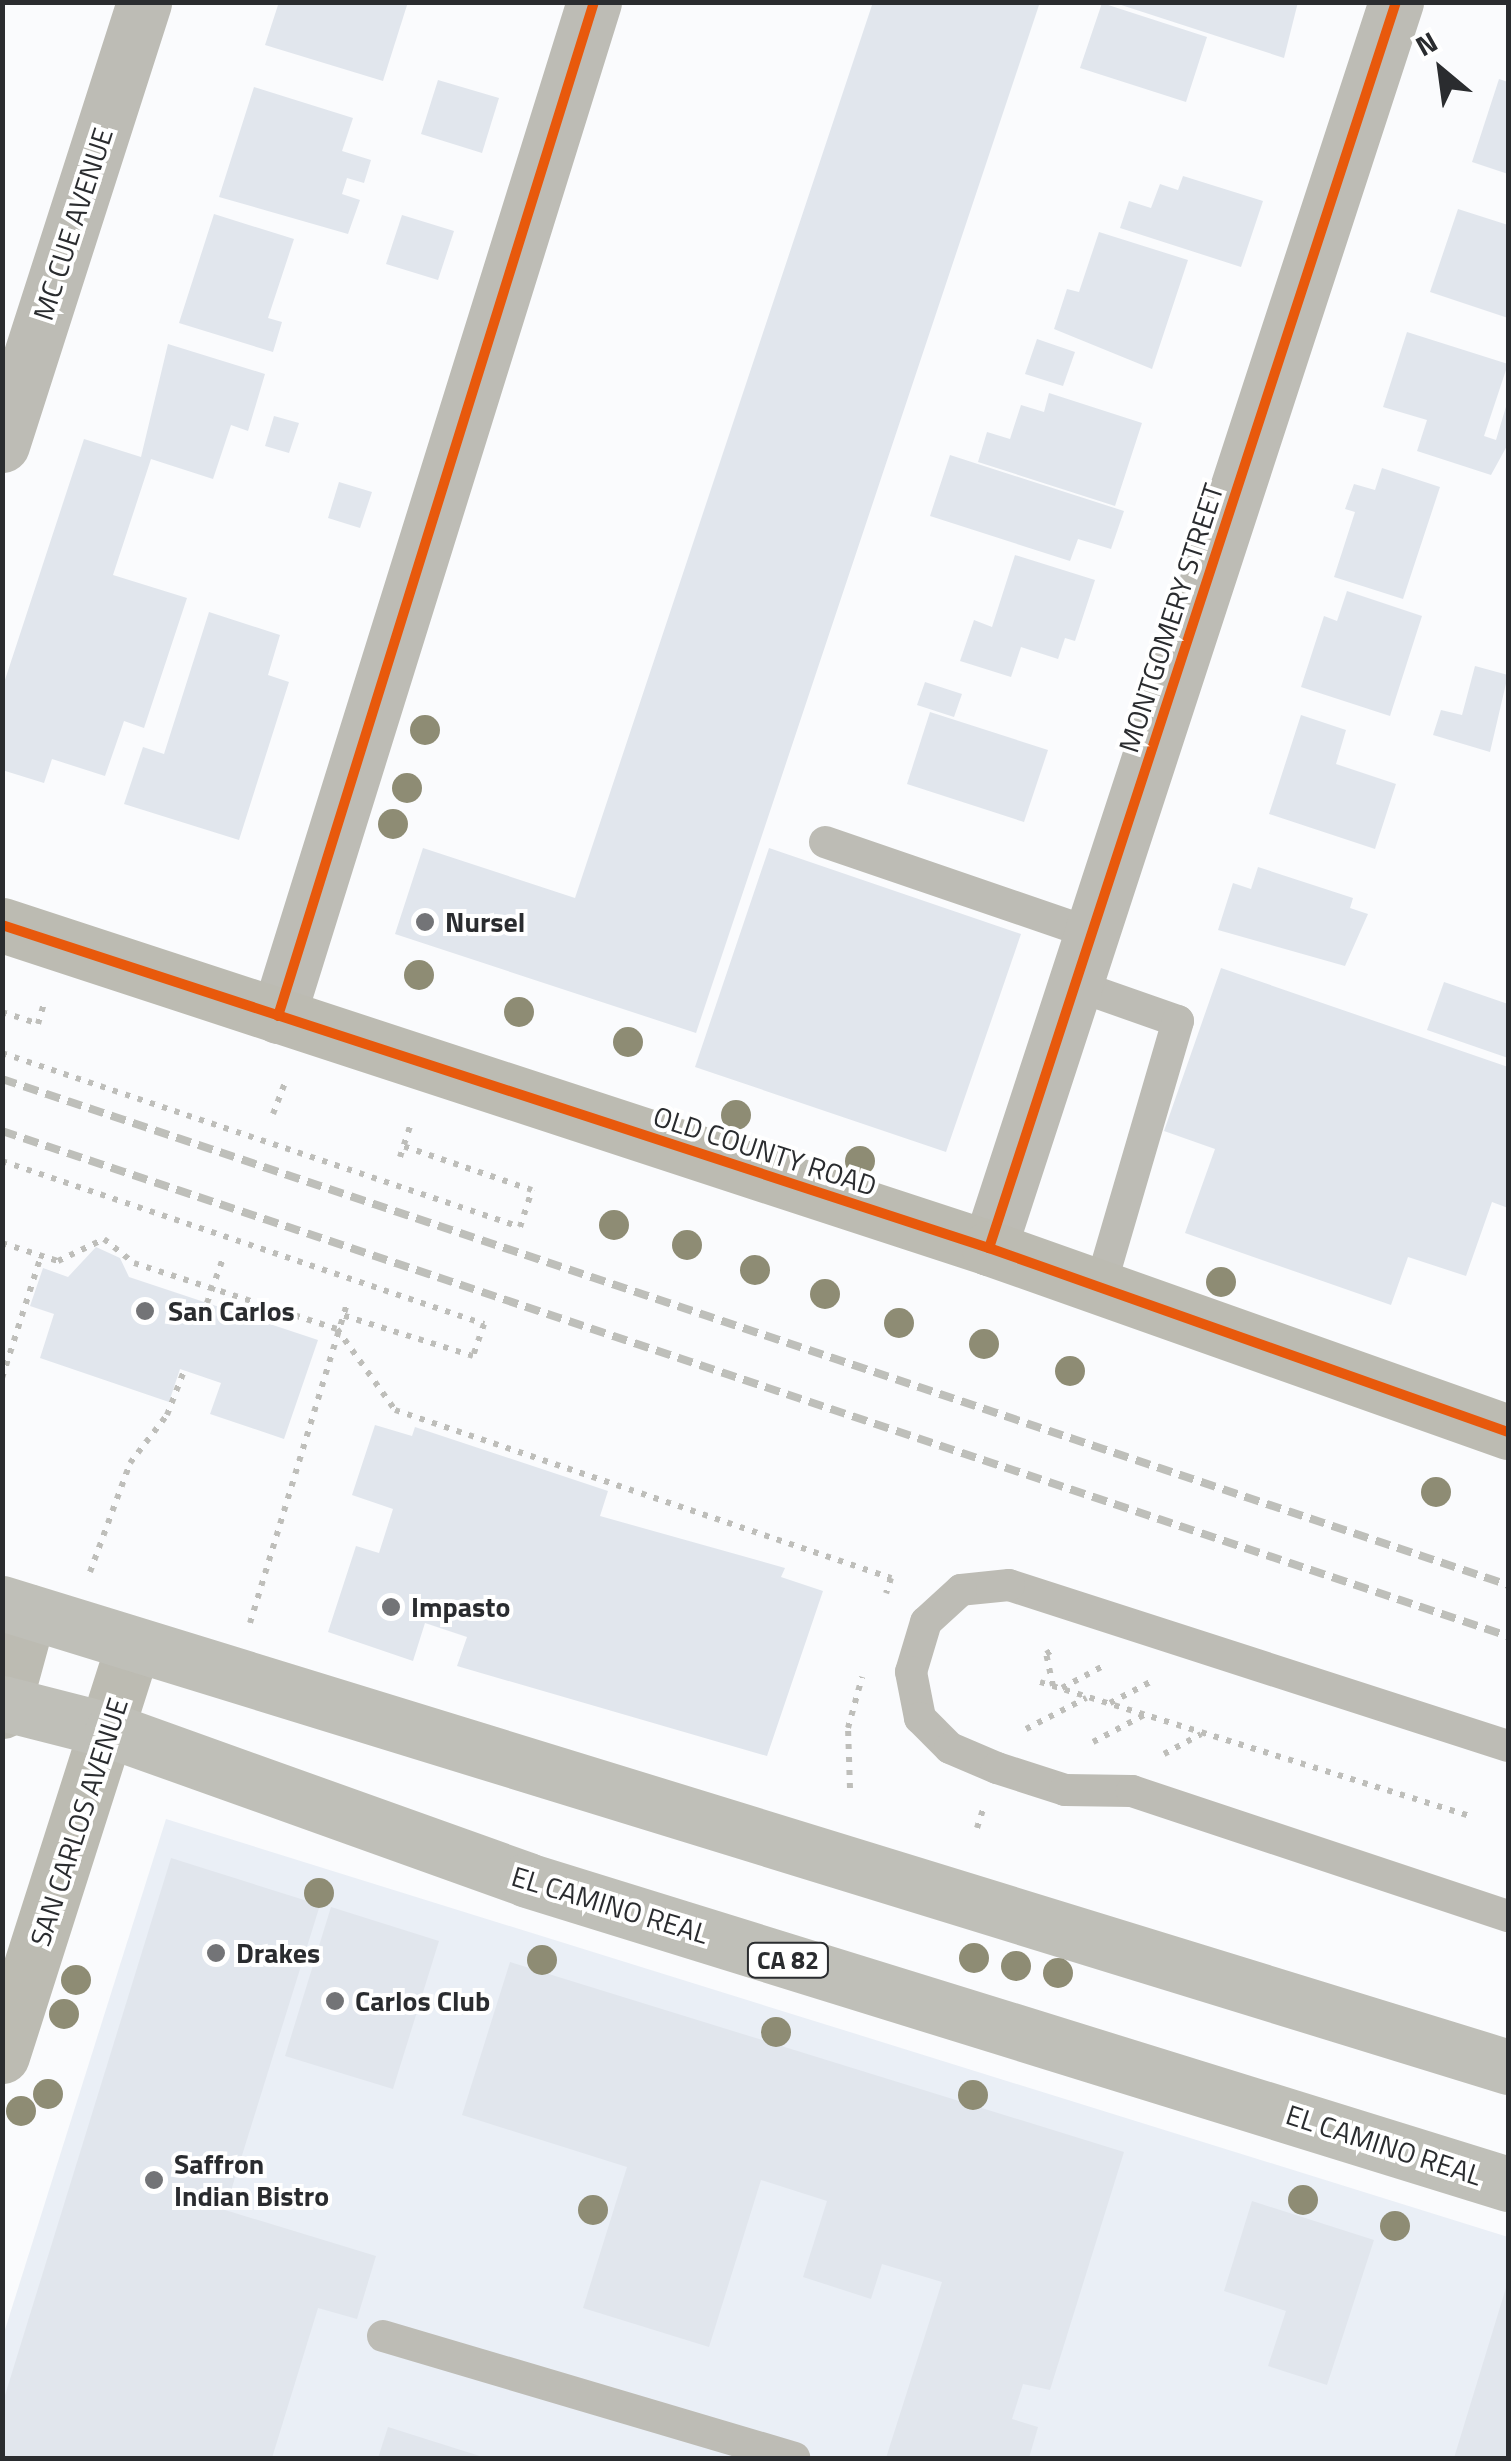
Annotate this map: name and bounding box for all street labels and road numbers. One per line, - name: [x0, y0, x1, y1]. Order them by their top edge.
- street label: MC CUE AVENUE: [26, 124, 120, 324]
- street label: MONTGOMERY STREET: [1112, 479, 1230, 757]
- street label: OLD COUNTY ROAD: [649, 1099, 881, 1203]
- street label: SAN CARLOS AVENUE: [23, 1694, 135, 1950]
- street label: EL CAMINO REAL: [508, 1859, 712, 1951]
- road number: CA 82: [746, 1940, 830, 1980]
- street label: EL CAMINO REAL: [1282, 2098, 1486, 2192]

